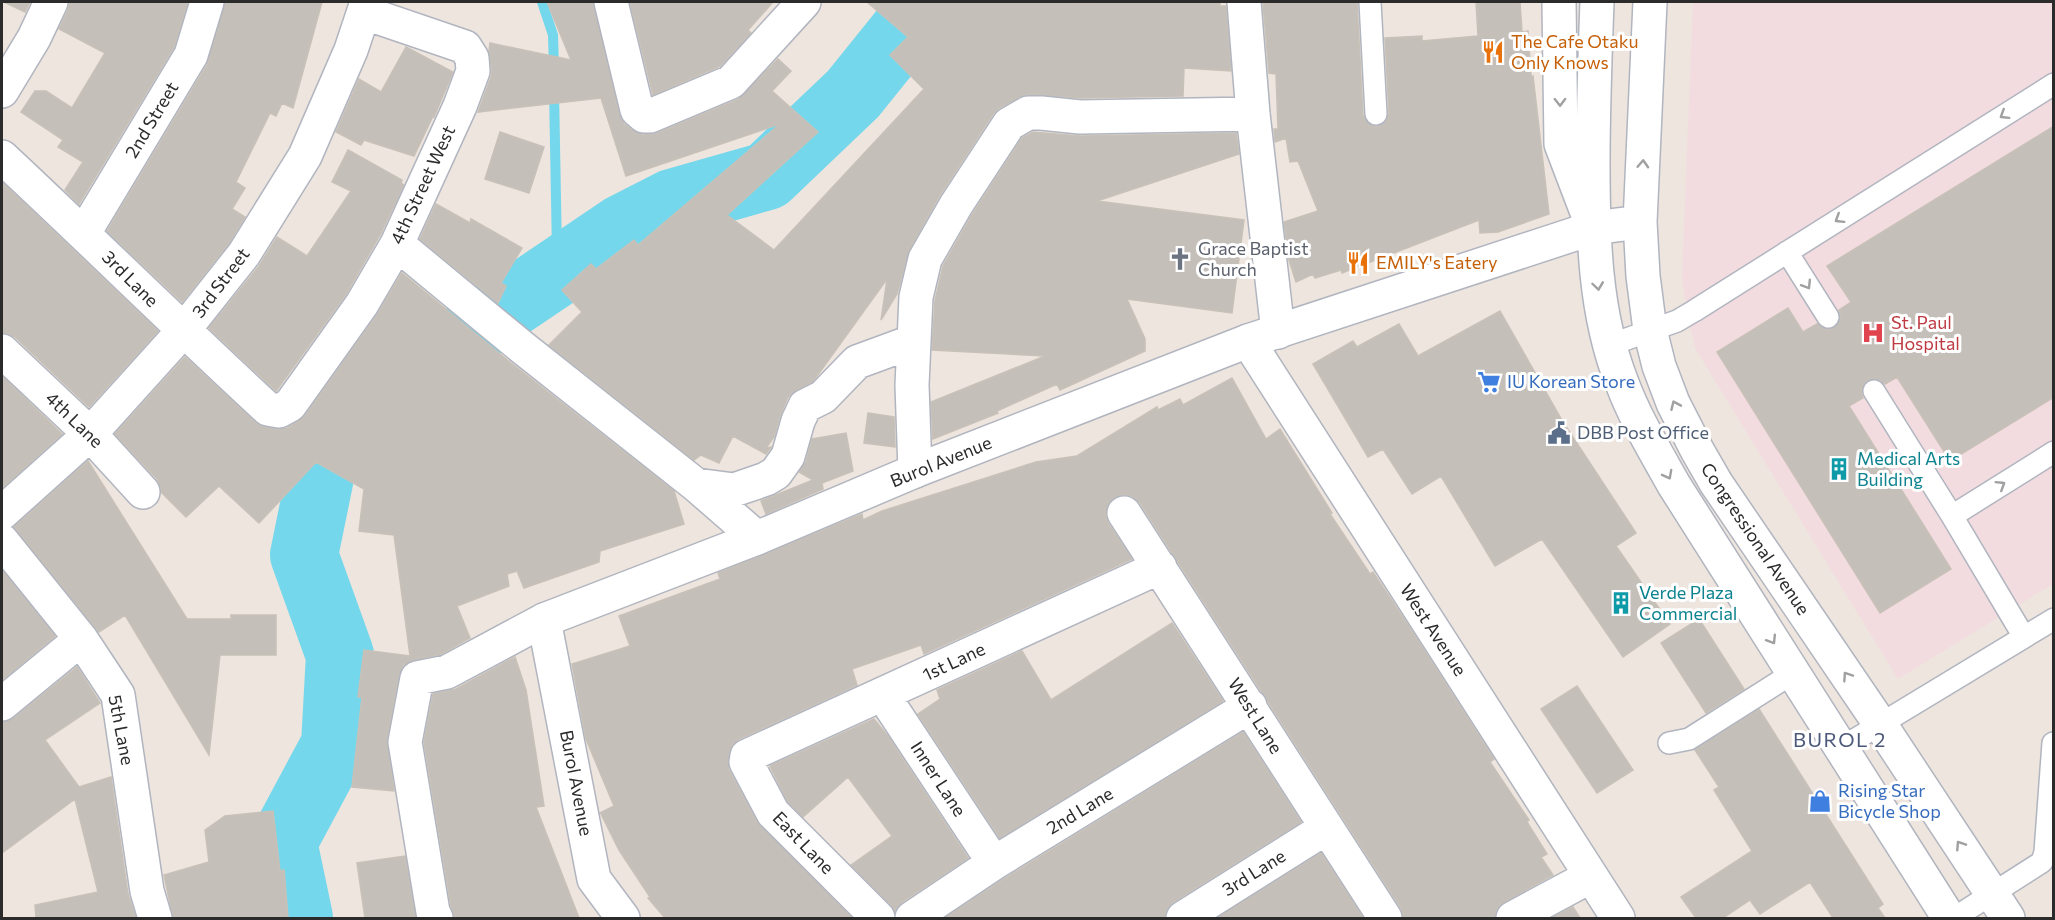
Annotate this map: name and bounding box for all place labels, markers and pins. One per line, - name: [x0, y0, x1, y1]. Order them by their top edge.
- place label: The Cafe Otaku Only Knows: [1511, 30, 1638, 73]
- restaurant icon: The Cafe Otaku Only Knows: [1480, 39, 1506, 65]
- place label: Grace Baptist Church: [1198, 237, 1309, 280]
- church icon: Grace Baptist Church: [1167, 246, 1193, 272]
- restaurant icon: EMILY's Eatery: [1345, 250, 1371, 276]
- place label: EMILY's Eatery: [1376, 251, 1498, 273]
- place label: St. Paul Hospital: [1891, 311, 1960, 354]
- hospital icon: St. Paul Hospital: [1860, 320, 1886, 346]
- supermarket icon: IU Korean Store: [1476, 369, 1502, 395]
- place label: IU Korean Store: [1507, 370, 1635, 392]
- public building icon: DBB Post Office: [1546, 420, 1572, 446]
- place label: DBB Post Office: [1577, 421, 1709, 443]
- place label: Medical Arts Building: [1857, 447, 1960, 490]
- building icon: Medical Arts Building: [1826, 456, 1852, 482]
- place label: Verde Plaza Commercial: [1639, 581, 1737, 624]
- building icon: Verde Plaza Commercial: [1608, 590, 1634, 616]
- place label: Rising Star Bicycle Shop: [1838, 779, 1941, 822]
- shop icon: Rising Star Bicycle Shop: [1807, 788, 1833, 814]

